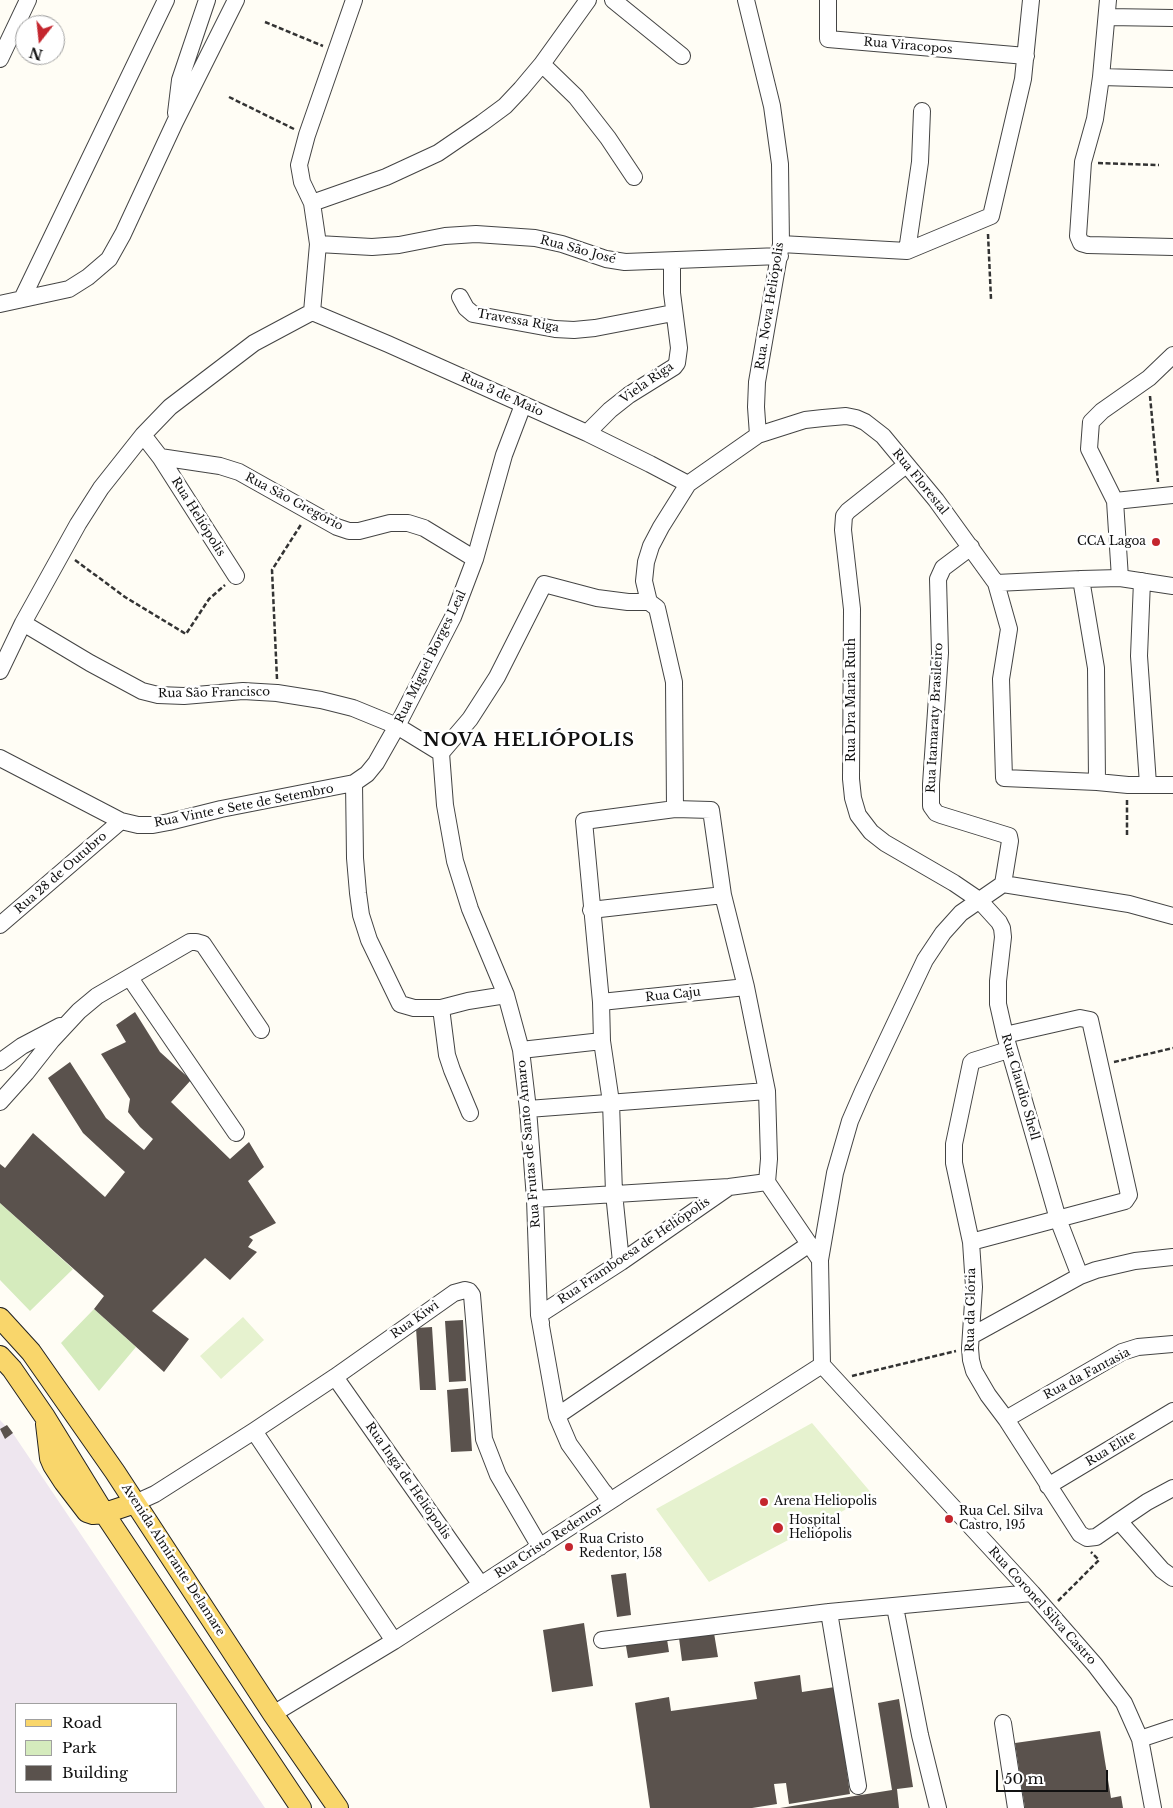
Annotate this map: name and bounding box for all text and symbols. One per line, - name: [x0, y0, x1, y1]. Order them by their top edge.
- north arrow: [15, 15, 65, 65]
- street label: Rua Viracopos: [863, 35, 953, 57]
- text: N: [27, 43, 45, 64]
- street label: Rua São José: [539, 233, 617, 267]
- street label: Rua. Nova Heliópolis: [753, 241, 787, 371]
- street label: Travessa Riga: [476, 307, 560, 335]
- street label: Viela Riga: [618, 359, 676, 407]
- street label: Rua 3 de Maio: [459, 370, 545, 420]
- street label: Rua Florestal: [889, 446, 951, 518]
- street label: Rua São Gregório: [243, 470, 345, 534]
- street label: Rua Heliópolis: [168, 475, 228, 559]
- place label: CCA Lagoa: [1077, 535, 1146, 549]
- marker: CCA Lagoa: [1150, 536, 1162, 548]
- street label: Rua Miguel Borges Leal: [393, 588, 469, 726]
- street label: Rua Dra Maria Ruth: [845, 638, 859, 762]
- street label: Rua Itamaraty Brasileiro: [924, 642, 946, 794]
- street label: Rua São Francisco: [158, 685, 270, 701]
- district label: NOVA HELIÓPOLIS: [421, 730, 637, 752]
- street label: Rua Vinte e Sete de Setembro: [153, 782, 335, 830]
- street label: Rua 28 de Outubro: [12, 829, 110, 917]
- street label: Rua Caju: [645, 985, 701, 1005]
- street label: Rua Claudio Shell: [998, 1032, 1042, 1142]
- street label: Rua Frutas de Santo Amaro: [514, 1059, 544, 1229]
- street label: Rua Framboesa de Heliópolis: [555, 1195, 713, 1307]
- street label: Rua da Glória: [963, 1268, 979, 1352]
- street label: Rua Kiwi: [388, 1298, 442, 1342]
- street label: Rua da Fantasia: [1041, 1345, 1133, 1403]
- street label: Rua Ingá de Heliópolis: [362, 1420, 454, 1542]
- street label: Rua Elite: [1083, 1428, 1139, 1470]
- street label: Avenida Almirante Delamare: [118, 1481, 228, 1639]
- place label: Arena Heliopolis: [774, 1495, 877, 1509]
- marker: Arena Heliopolis: [758, 1496, 770, 1508]
- street label: Rua Cristo Redentor: [492, 1501, 606, 1581]
- place label: Rua Cel. Silva Castro, 195: [959, 1505, 1043, 1533]
- marker: Rua Cel. Silva Castro, 195: [943, 1513, 955, 1525]
- place label: Hospital Heliópolis: [789, 1514, 852, 1542]
- marker: Hospital Heliópolis: [771, 1521, 785, 1535]
- place label: Rua Cristo Redentor, 158: [579, 1533, 662, 1561]
- marker: Rua Cristo Redentor, 158: [563, 1541, 575, 1553]
- street label: Rua Coronel Silva Castro: [985, 1544, 1099, 1668]
- legend: [15, 1703, 178, 1793]
- text: Road: [62, 1713, 102, 1732]
- text: Park: [62, 1738, 97, 1757]
- scale bar: [998, 1760, 1110, 1792]
- text: Building: [62, 1763, 128, 1782]
- text: 50 m: [1004, 1769, 1044, 1788]

